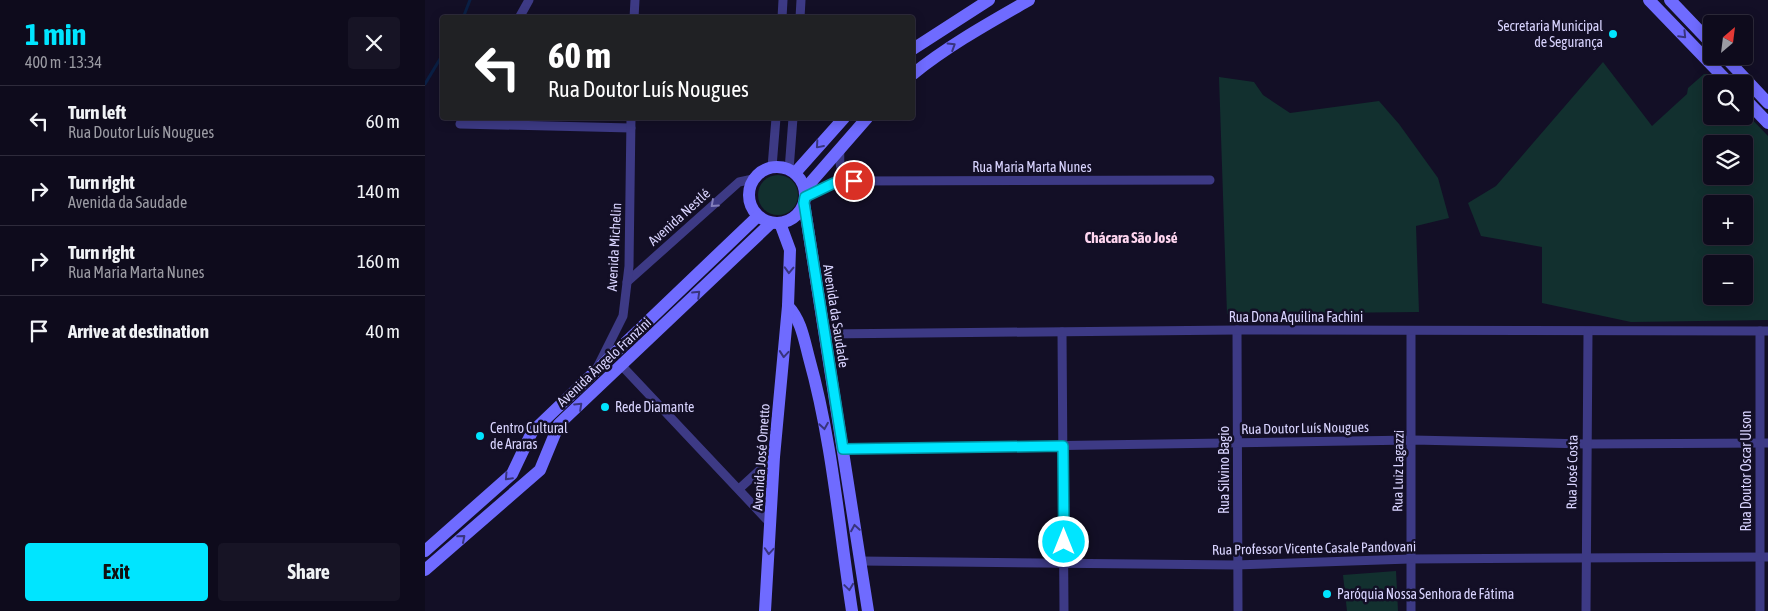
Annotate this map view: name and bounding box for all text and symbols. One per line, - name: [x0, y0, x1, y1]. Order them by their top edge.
- north arrow: [1703, 15, 1753, 65]
- map controls: [1703, 15, 1753, 305]
- text: 1 min: [25, 17, 86, 51]
- button: close: [348, 17, 400, 69]
- place label: Secretaria Municipal de Segurança: [1497, 18, 1603, 50]
- marker: Secretaria Municipal de Segurança: [1607, 28, 1619, 40]
- one-way arrow: [1677, 29, 1686, 38]
- icon: left: [465, 35, 530, 100]
- text: 60 m: [548, 35, 611, 75]
- one-way arrow: [947, 42, 956, 52]
- text: 400 m · 13:34: [25, 53, 102, 71]
- button: search: [1703, 75, 1753, 125]
- text: Rua Doutor Luís Nougues: [548, 76, 749, 102]
- text: Turn left: [68, 101, 126, 123]
- icon: left: [25, 107, 53, 135]
- text: 60 m: [366, 110, 400, 132]
- text: Rua Doutor Luís Nougues: [68, 123, 214, 141]
- button: layers: [1703, 135, 1753, 185]
- one-way arrow: [816, 140, 825, 149]
- street label: Rua Maria Marta Nunes: [972, 159, 1092, 175]
- pin: [833, 160, 875, 202]
- icon: arrive: [840, 167, 868, 195]
- text: Turn right: [68, 171, 135, 193]
- icon: right: [25, 177, 53, 205]
- text: 140 m: [357, 180, 400, 202]
- street label: Avenida Nestlé: [645, 185, 713, 249]
- text: Avenida da Saudade: [68, 193, 187, 211]
- button: +: [1703, 195, 1753, 245]
- one-way arrow: [710, 198, 719, 207]
- street label: Avenida Michelin: [604, 202, 624, 292]
- district label: Chácara São José: [1084, 229, 1178, 246]
- text: Turn right: [68, 241, 135, 263]
- icon: right: [25, 247, 53, 275]
- text: 160 m: [357, 250, 400, 272]
- button: −: [1703, 255, 1753, 305]
- text: Rua Maria Marta Nunes: [68, 263, 204, 281]
- street label: Avenida da Saudade: [820, 263, 852, 369]
- one-way arrow: [784, 266, 795, 274]
- one-way arrow: [691, 291, 700, 300]
- street label: Rua Dona Aquilina Fachini: [1229, 309, 1363, 325]
- street label: Avenida Ângelo Franzini: [554, 314, 654, 410]
- icon: arrive: [25, 317, 53, 345]
- text: Arrive at destination: [68, 320, 209, 342]
- text: 40 m: [366, 320, 400, 342]
- one-way arrow: [778, 350, 789, 358]
- place label: Rede Diamante: [615, 399, 694, 415]
- marker: Rede Diamante: [599, 401, 611, 413]
- one-way arrow: [574, 403, 583, 412]
- street label: Avenida José Ometto: [749, 403, 773, 511]
- street label: Rua Doutor Oscar Ulson: [1738, 410, 1754, 532]
- street label: Rua Doutor Luís Nougues: [1241, 419, 1369, 437]
- place label: Centro Cultural de Araras: [490, 420, 568, 452]
- one-way arrow: [818, 422, 829, 430]
- street label: Rua Silvino Bagio: [1216, 426, 1232, 514]
- marker: Centro Cultural de Araras: [474, 430, 486, 442]
- street label: Rua Luiz Lagazzi: [1389, 430, 1407, 512]
- street label: Rua José Costa: [1563, 434, 1581, 510]
- one-way arrow: [505, 471, 514, 480]
- position arrow: [1037, 515, 1089, 567]
- one-way arrow: [851, 524, 861, 533]
- one-way arrow: [456, 535, 465, 544]
- street label: Rua Professor Vicente Casale Pandovani: [1212, 538, 1416, 558]
- button: Exit: [25, 543, 208, 601]
- button: Share: [218, 543, 400, 601]
- one-way arrow: [764, 547, 775, 555]
- one-way arrow: [843, 582, 853, 591]
- place label: Paróquia Nossa Senhora de Fátima: [1337, 586, 1514, 602]
- marker: Paróquia Nossa Senhora de Fátima: [1321, 588, 1333, 600]

